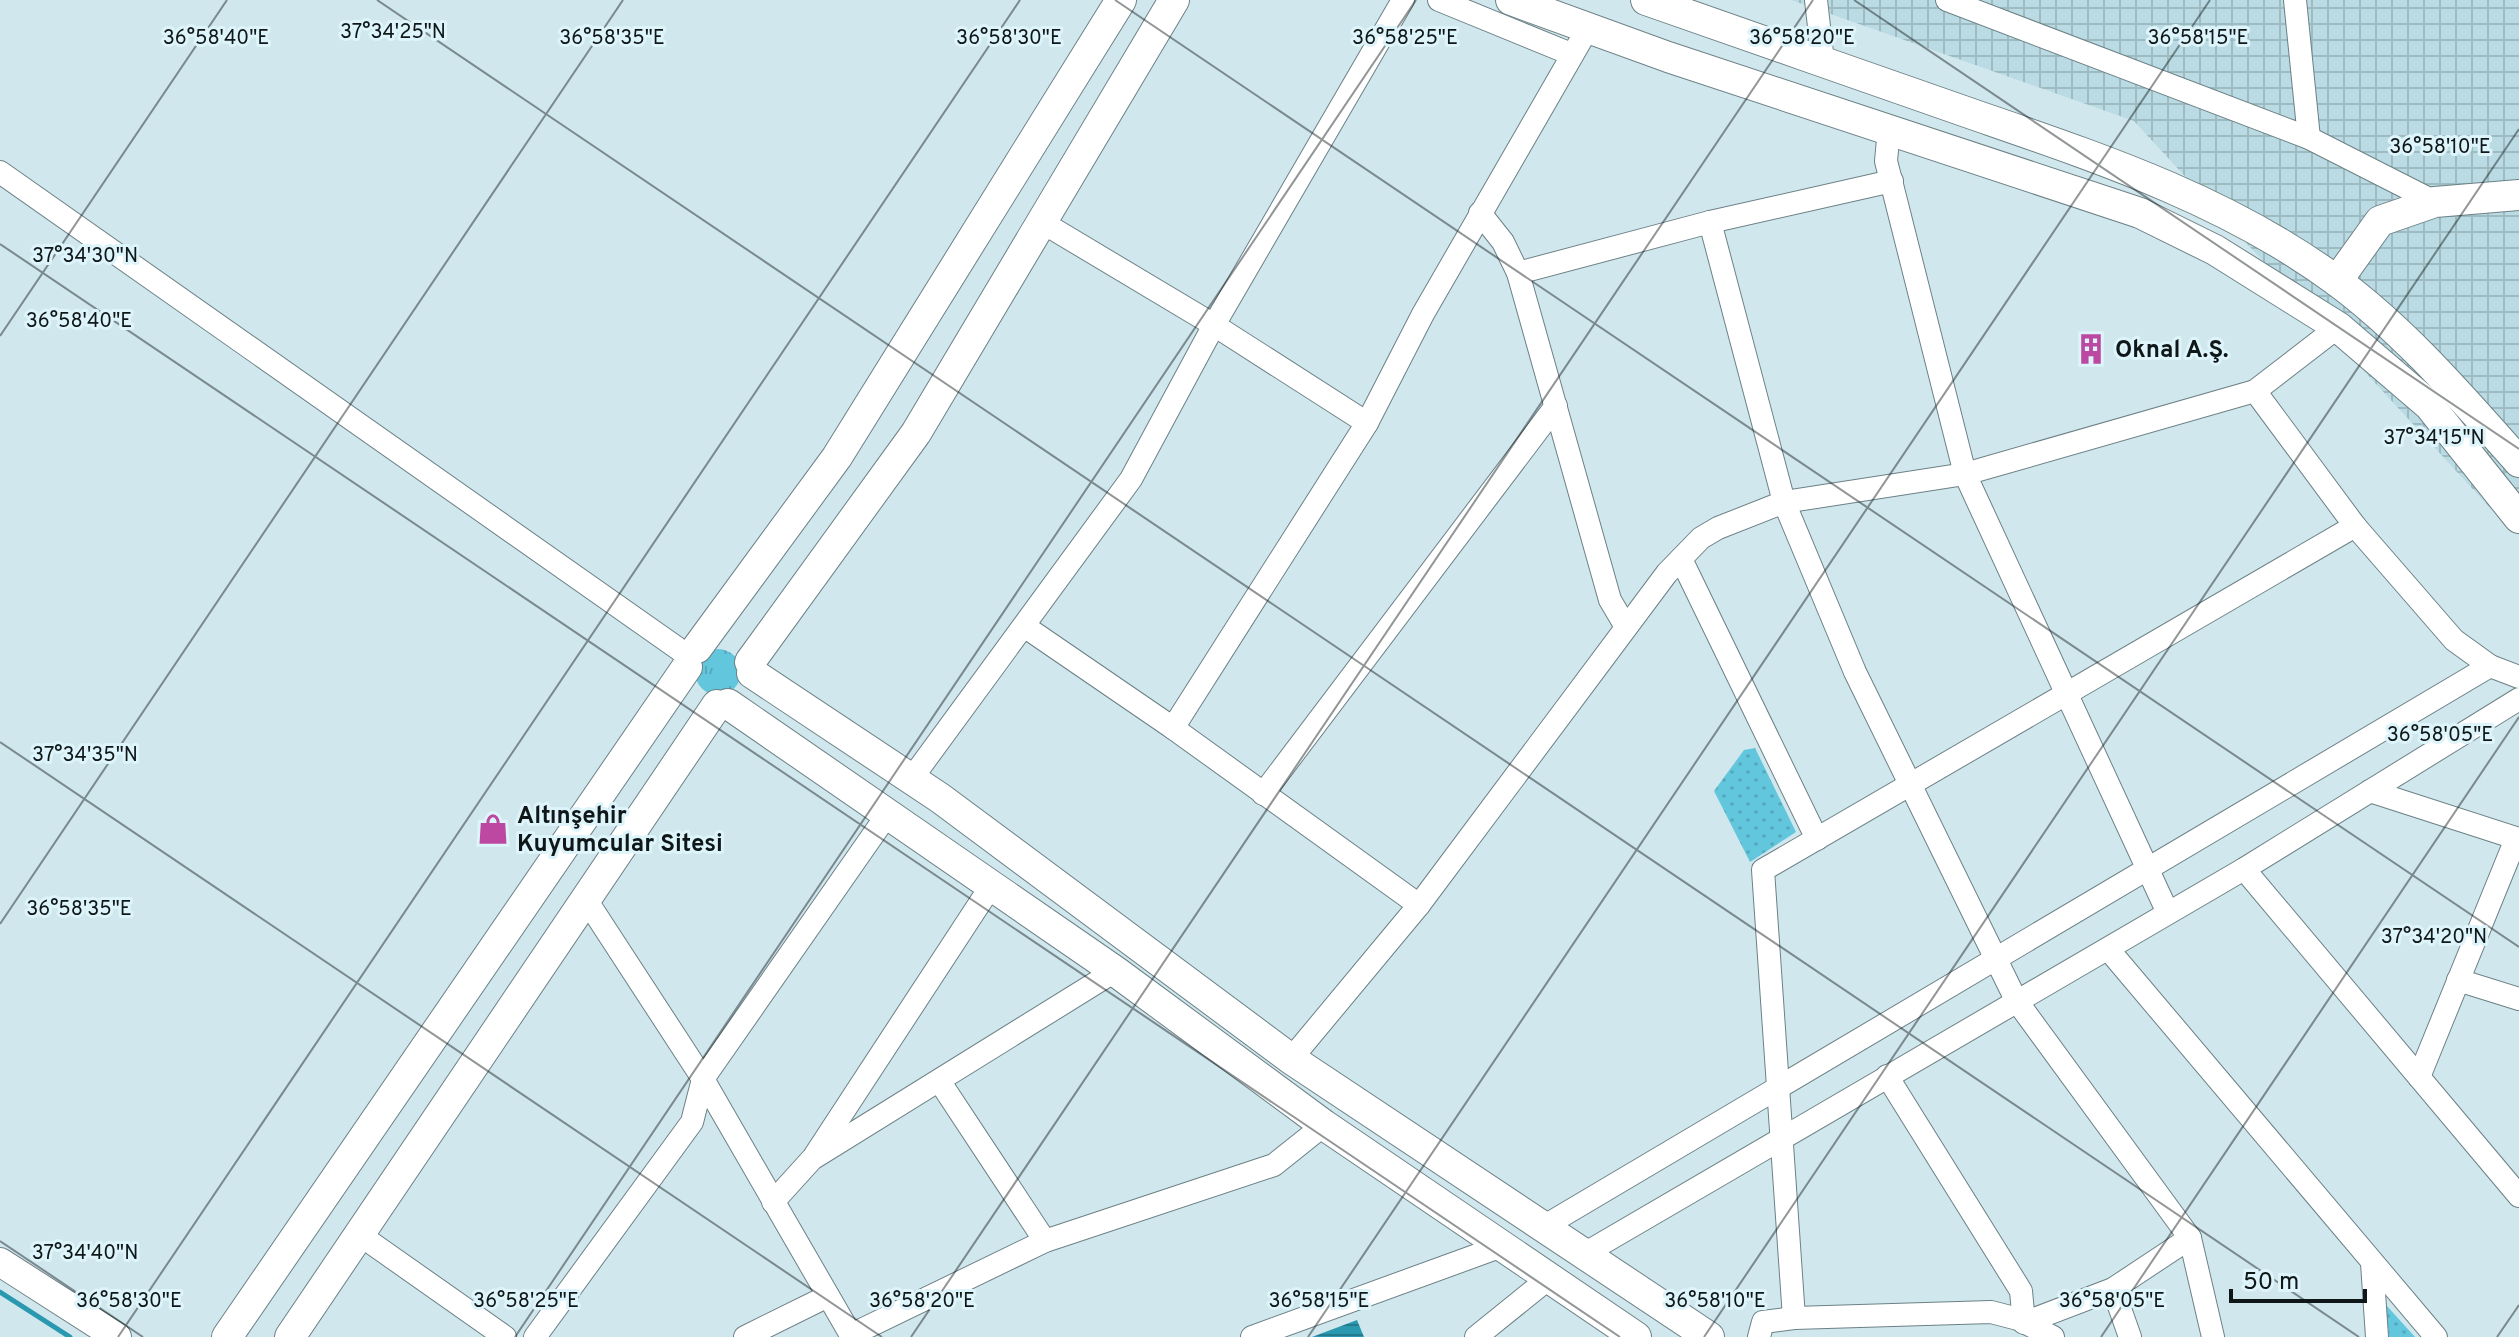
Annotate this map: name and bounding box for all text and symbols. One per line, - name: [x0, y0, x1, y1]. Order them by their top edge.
- text: 37°34'25"N: [340, 20, 446, 46]
- text: 36°58'40"E: [163, 26, 269, 52]
- text: 36°58'35"E: [559, 26, 665, 52]
- text: 36°58'30"E: [956, 26, 1062, 52]
- text: 36°58'25"E: [1352, 26, 1458, 52]
- text: 36°58'20"E: [1749, 26, 1855, 52]
- text: 36°58'15"E: [2148, 26, 2249, 52]
- text: 36°58'10"E: [2389, 135, 2491, 161]
- text: 37°34'30"N: [32, 244, 138, 270]
- text: 36°58'40"E: [26, 309, 132, 335]
- building icon: Oknal A.Ş.: [2074, 332, 2108, 366]
- place label: Oknal A.Ş.: [2115, 336, 2229, 366]
- text: 37°34'15"N: [2383, 426, 2485, 452]
- text: 36°58'05"E: [2387, 723, 2493, 749]
- text: 37°34'35"N: [32, 743, 138, 769]
- place label: Altınşehir Kuyumcular Sitesi: [517, 802, 723, 860]
- shop icon: Altınşehir Kuyumcular Sitesi: [476, 812, 510, 846]
- text: 36°58'35"E: [26, 897, 132, 923]
- text: 37°34'20"N: [2381, 925, 2487, 951]
- text: 37°34'40"N: [32, 1241, 138, 1267]
- scale bar: [2231, 1253, 2365, 1303]
- text: 50 m: [2243, 1268, 2299, 1298]
- text: 36°58'30"E: [76, 1289, 182, 1315]
- text: 36°58'25"E: [473, 1289, 579, 1315]
- text: 36°58'20"E: [869, 1289, 975, 1315]
- text: 36°58'15"E: [1269, 1289, 1370, 1315]
- text: 36°58'10"E: [1664, 1289, 1766, 1315]
- text: 36°58'05"E: [2059, 1289, 2165, 1315]

